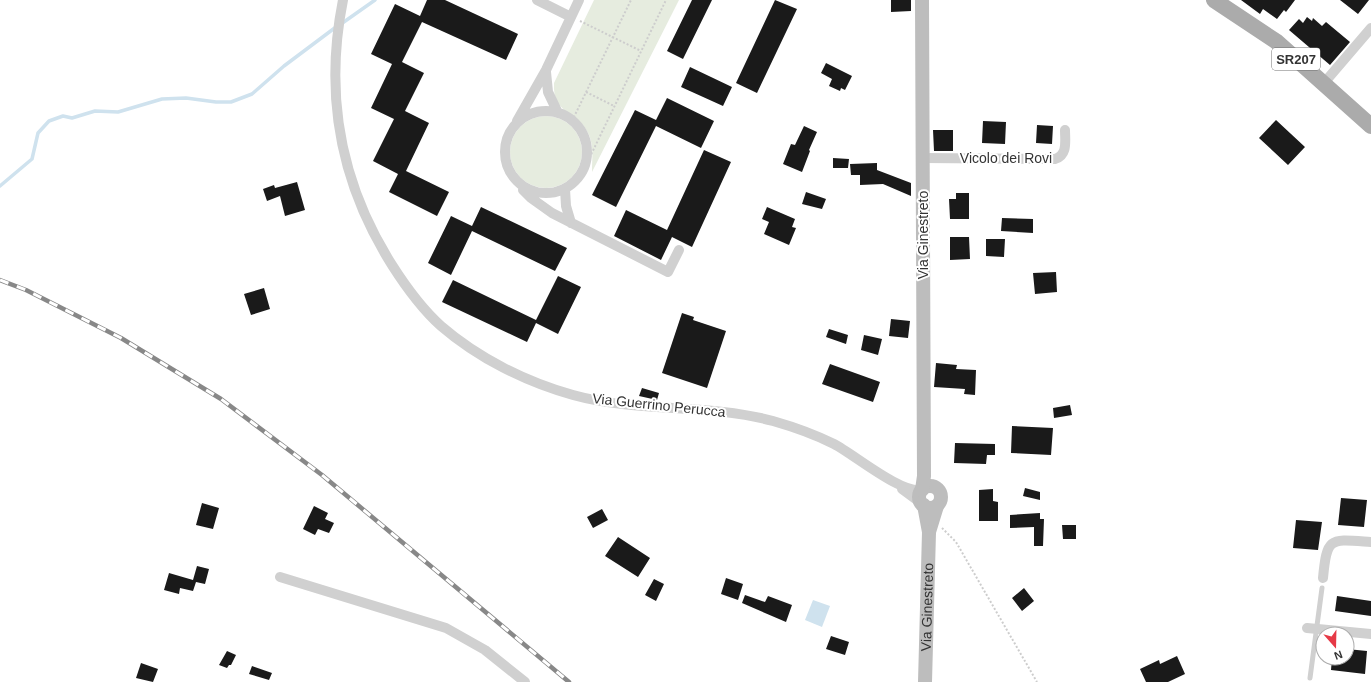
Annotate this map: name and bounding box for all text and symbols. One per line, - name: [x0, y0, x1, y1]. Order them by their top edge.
- road number: SR207: [1272, 48, 1320, 70]
- street label: Vicolo dei Rovi: [960, 150, 1052, 166]
- street label: Via Ginestreto: [915, 191, 931, 279]
- street label: Via Guerrino Perucca: [592, 390, 726, 420]
- street label: Via Ginestreto: [918, 562, 936, 652]
- north arrow: [1315, 626, 1355, 666]
- text: N: [1333, 648, 1344, 662]

